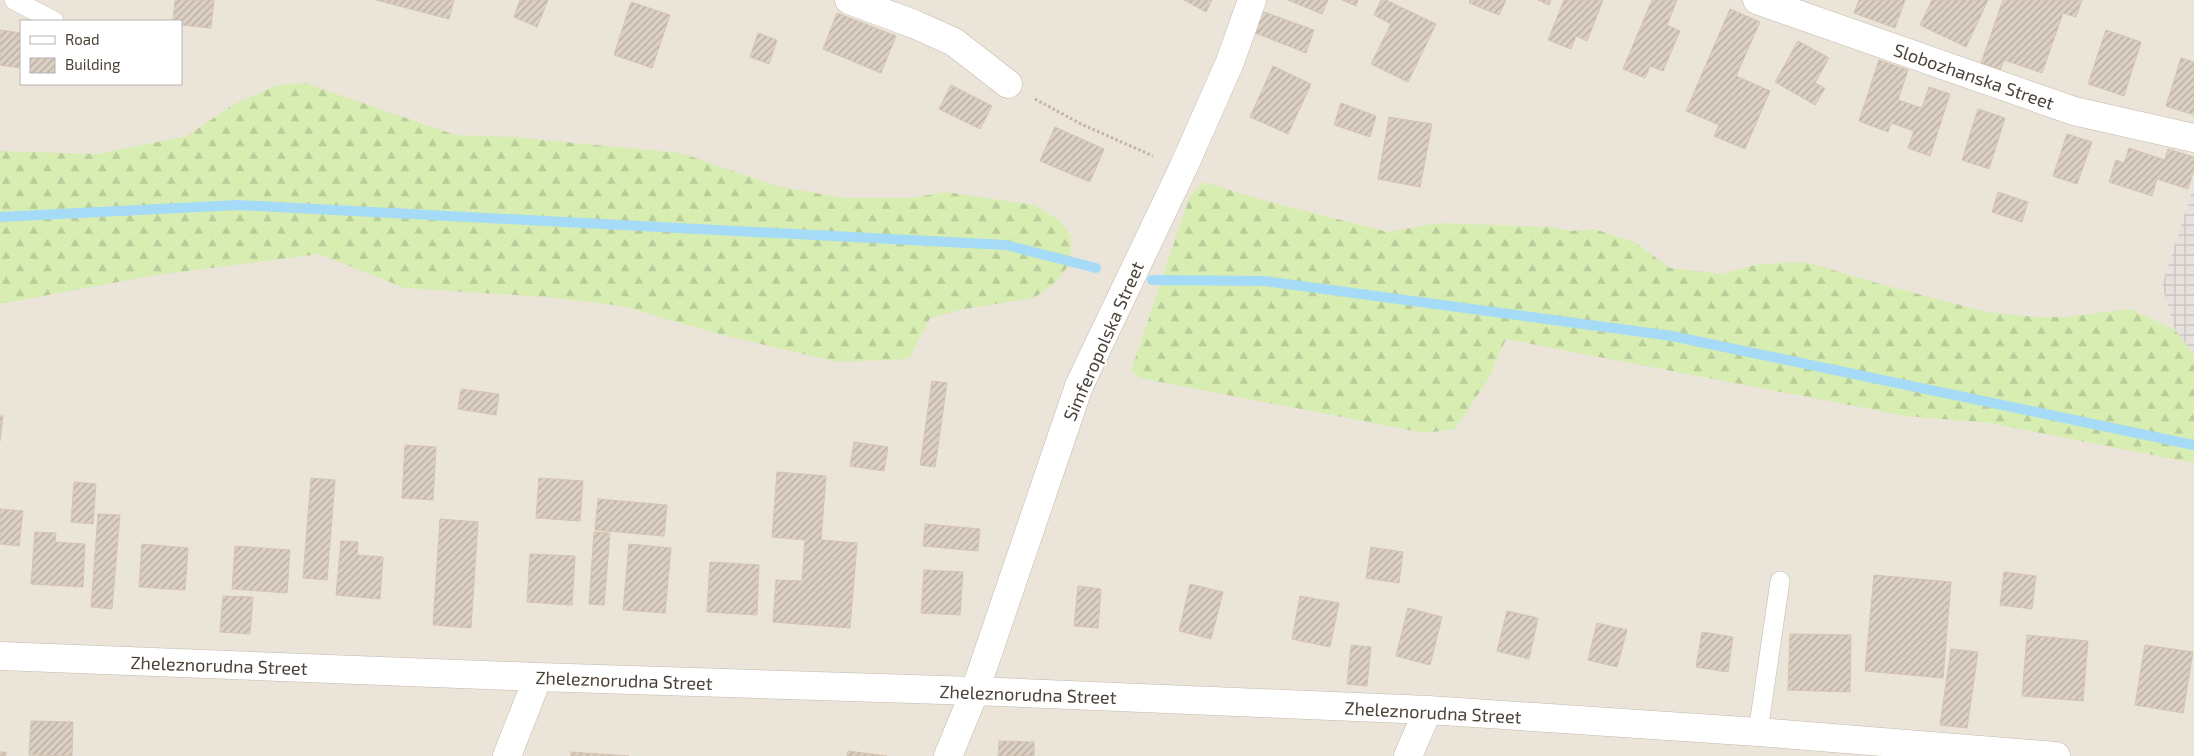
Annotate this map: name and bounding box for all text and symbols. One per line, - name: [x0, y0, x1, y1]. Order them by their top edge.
- legend: [20, 20, 182, 85]
- text: Road: [65, 30, 100, 48]
- street label: Slobozhanska Street: [1891, 38, 2057, 114]
- text: Building: [65, 55, 121, 73]
- street label: Simferopolska Street: [1058, 258, 1148, 424]
- street label: Zheleznorudna Street: [130, 651, 308, 679]
- street label: Zheleznorudna Street: [535, 666, 713, 694]
- street label: Zheleznorudna Street: [939, 680, 1117, 708]
- street label: Zheleznorudna Street: [1344, 696, 1522, 728]

